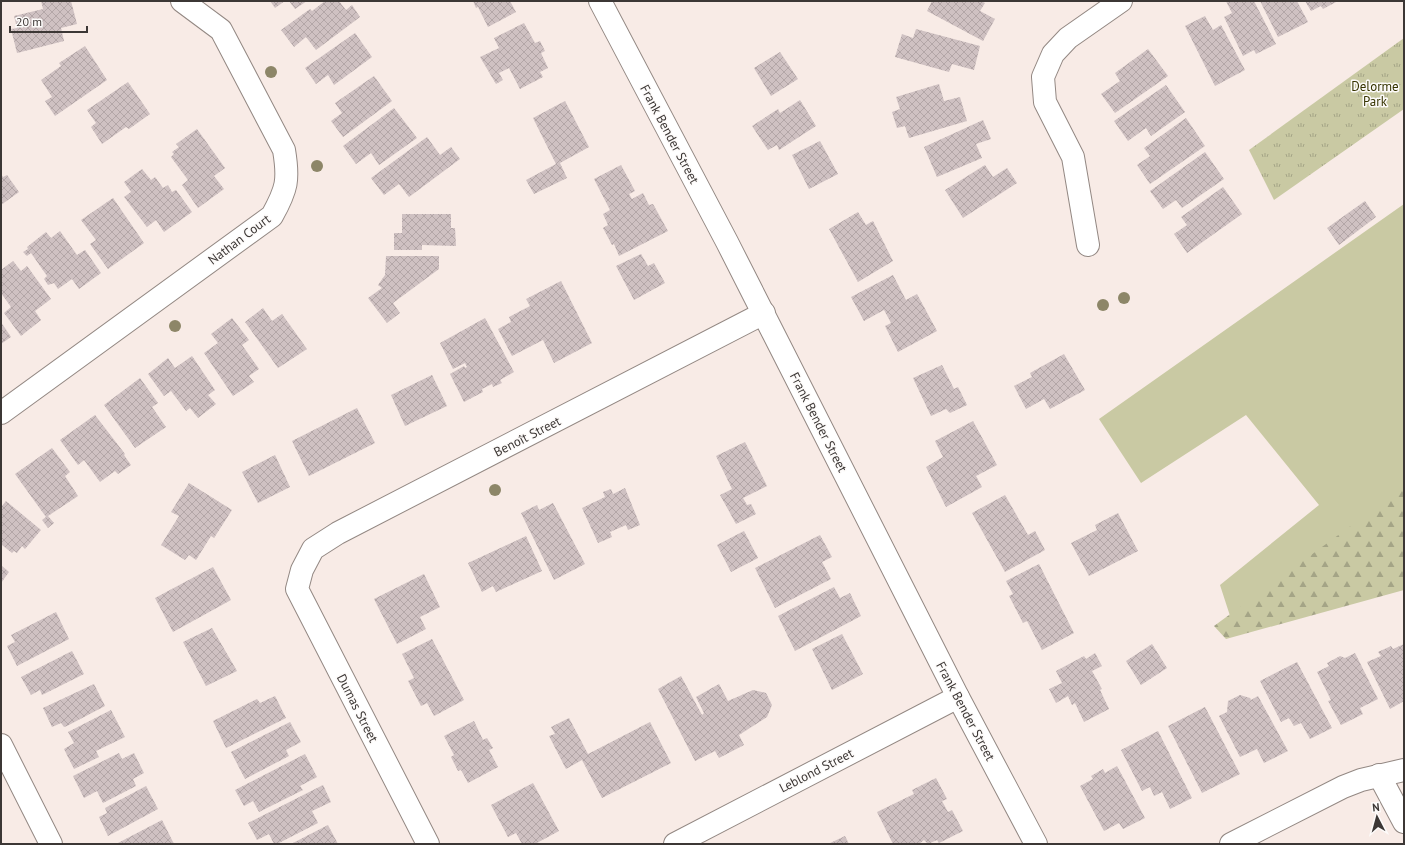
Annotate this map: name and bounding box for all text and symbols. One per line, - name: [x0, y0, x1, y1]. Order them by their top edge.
- scale bar: [10, 8, 87, 34]
- text: 20 m: [16, 14, 42, 29]
- park label: Delorme Park: [1351, 78, 1399, 110]
- street label: Frank Bender Street: [636, 82, 703, 187]
- street label: Nathan Court: [205, 210, 274, 268]
- street label: Frank Bender Street: [786, 369, 851, 476]
- street label: Benoît Street: [491, 412, 564, 461]
- street label: Frank Bender Street: [932, 659, 999, 764]
- street label: Dumas Street: [333, 671, 382, 746]
- street label: Leblond Street: [776, 744, 857, 796]
- north arrow: [1357, 797, 1397, 837]
- text: N: [1372, 800, 1380, 814]

